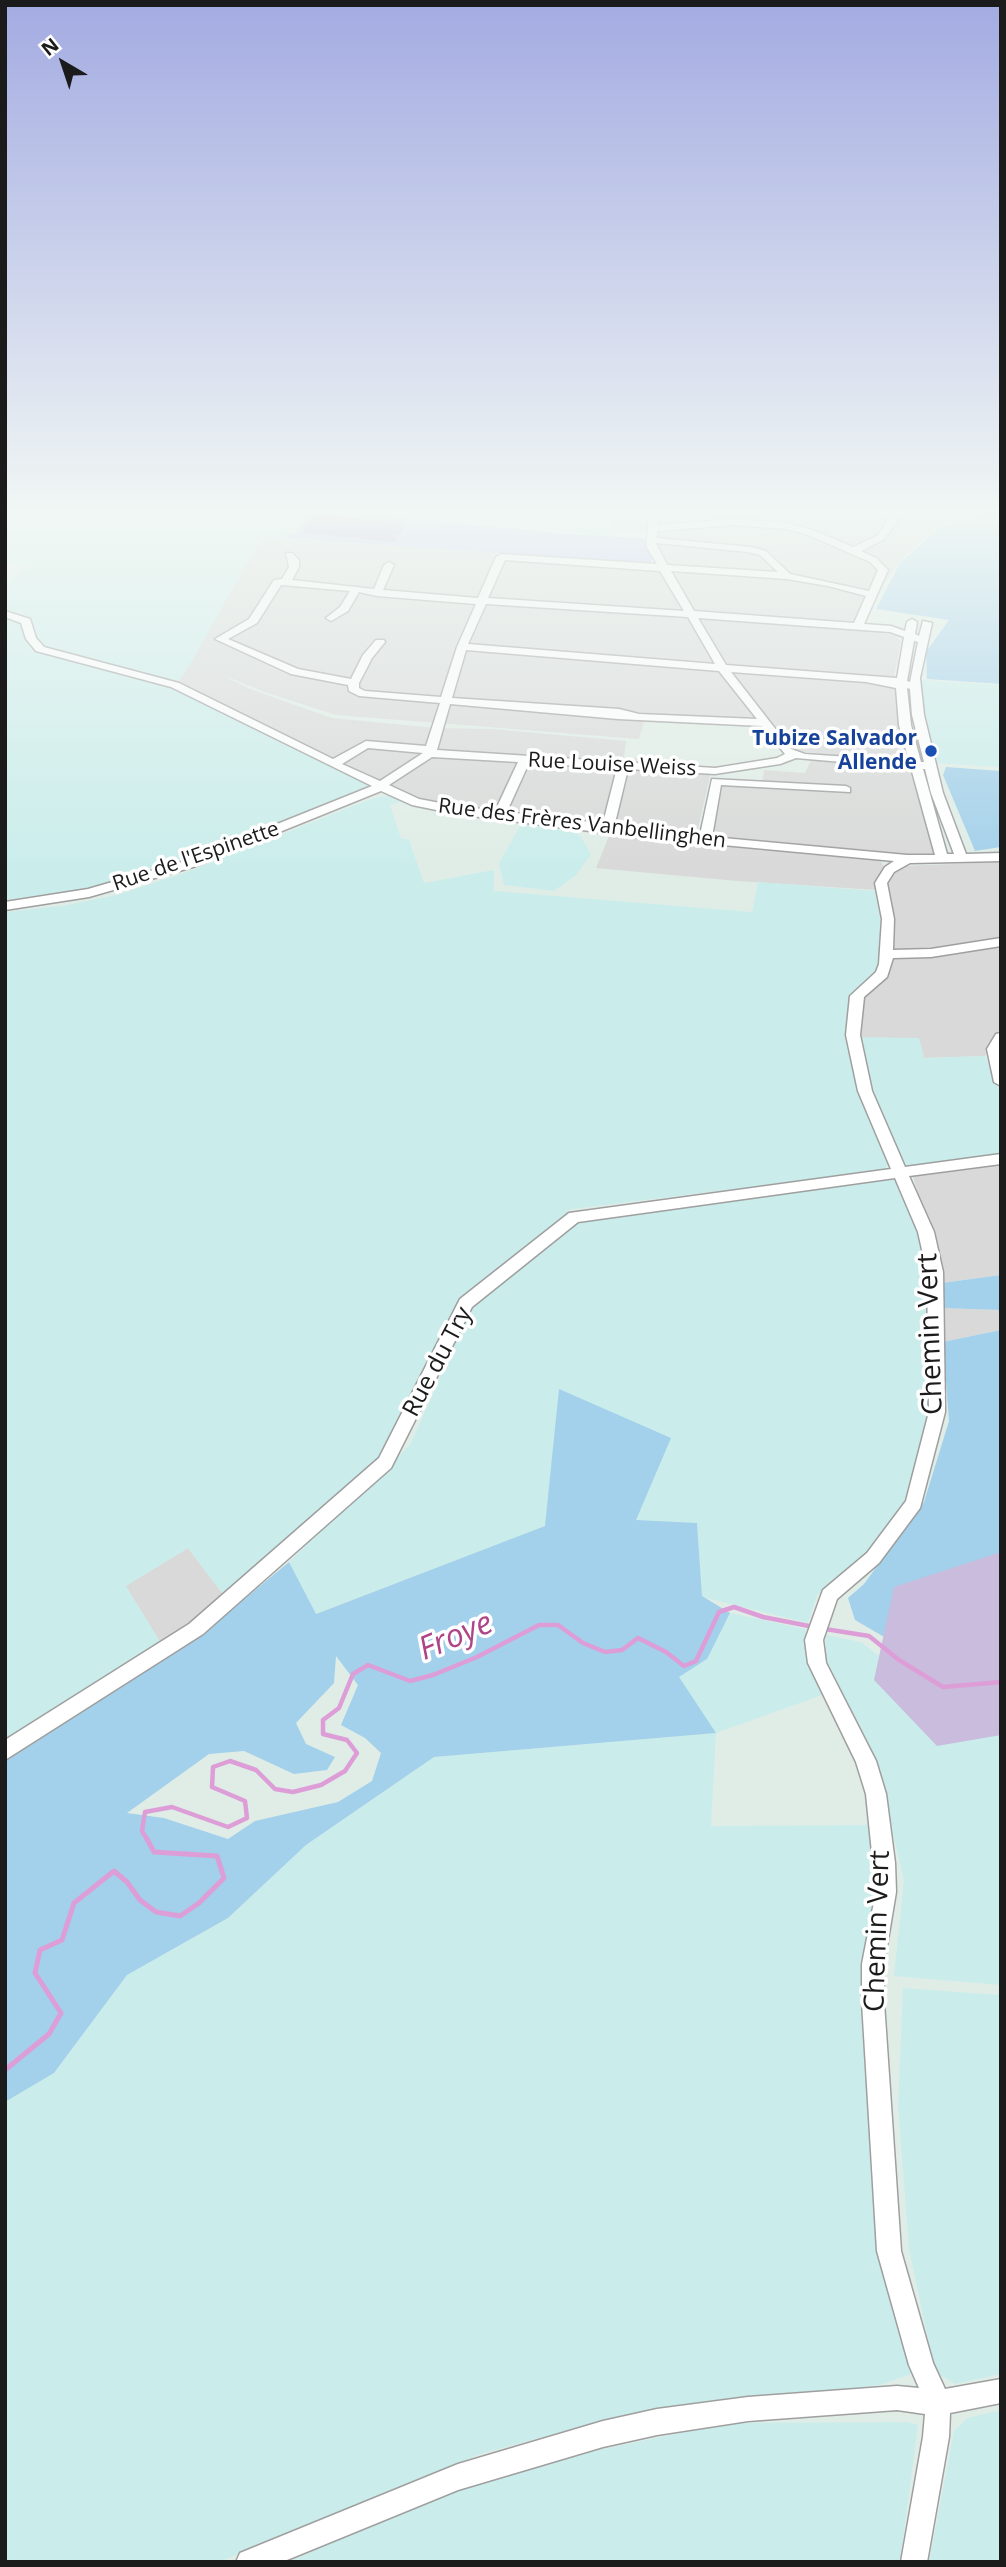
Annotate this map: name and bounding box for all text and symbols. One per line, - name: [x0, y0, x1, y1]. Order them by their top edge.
- north arrow: [28, 28, 98, 98]
- text: N: [36, 32, 64, 62]
- place label: Tubize Salvador Allende: [752, 726, 917, 776]
- marker: Tubize Salvador Allende: [923, 743, 939, 759]
- street label: Rue Louise Weiss: [527, 748, 697, 782]
- street label: Rue des Frères Vanbellinghen: [437, 794, 727, 854]
- street label: Rue de l'Espinette: [109, 817, 283, 897]
- street label: Chemin Vert: [911, 1253, 951, 1415]
- street label: Rue du Try: [397, 1302, 479, 1422]
- water label: Froye: [413, 1604, 499, 1670]
- street label: Chemin Vert: [858, 1850, 898, 2012]

